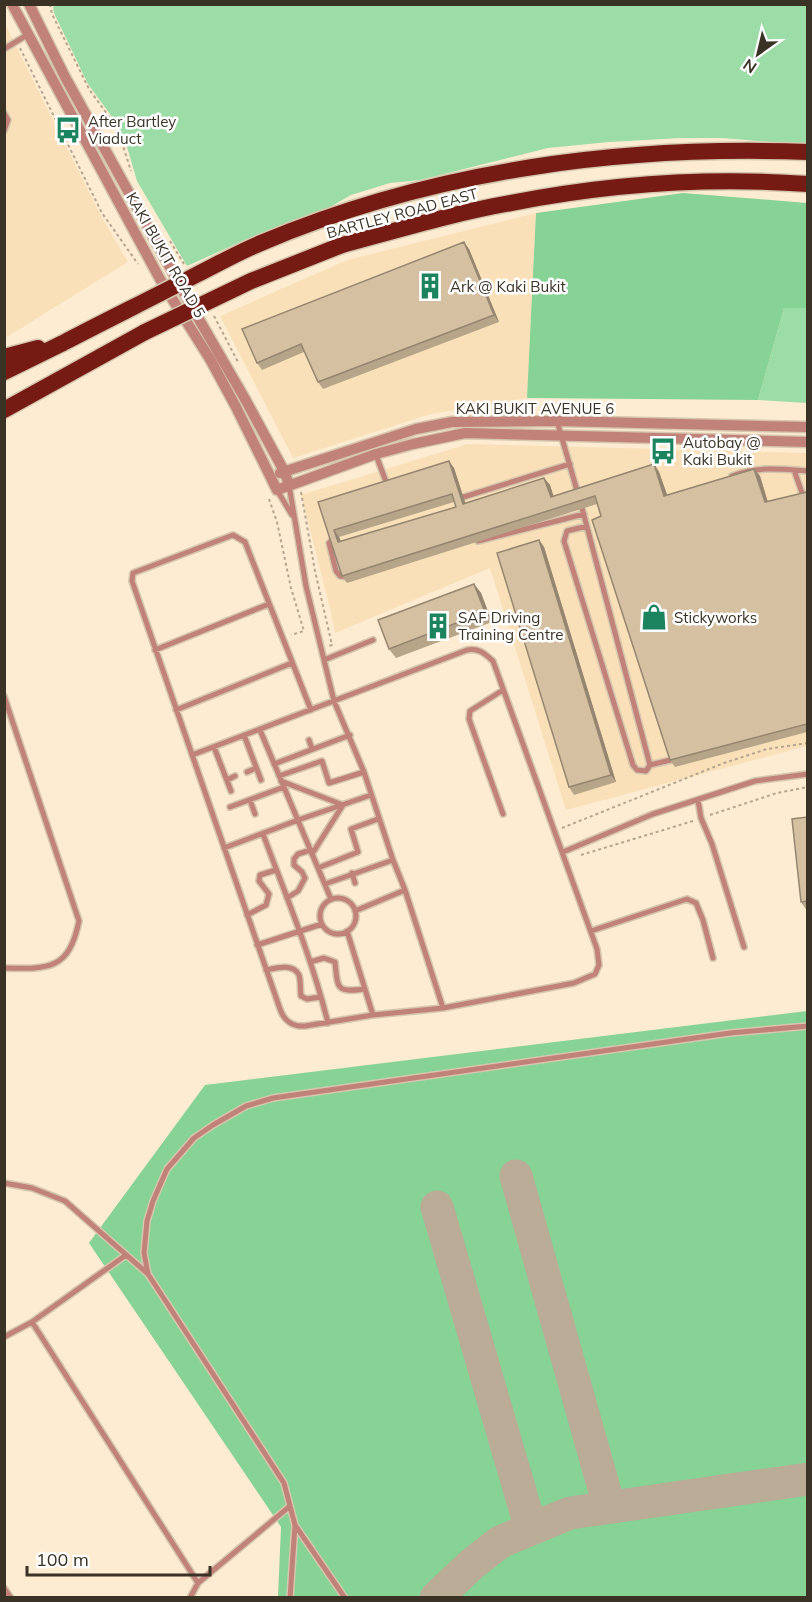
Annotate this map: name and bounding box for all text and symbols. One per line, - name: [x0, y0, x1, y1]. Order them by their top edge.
- north arrow: [728, 24, 788, 84]
- text: N: [739, 55, 760, 78]
- place label: After Bartley Viaduct: [88, 112, 176, 148]
- bus stop icon: After Bartley Viaduct: [53, 115, 83, 145]
- street label: BARTLEY ROAD EAST: [324, 184, 480, 242]
- street label: KAKI BUKIT ROAD 5: [122, 189, 210, 321]
- building icon: Ark @ Kaki Bukit: [415, 271, 445, 301]
- place label: Ark @ Kaki Bukit: [450, 277, 566, 296]
- street label: KAKI BUKIT AVENUE 6: [456, 399, 614, 418]
- place label: Autobay @ Kaki Bukit: [683, 433, 761, 469]
- bus stop icon: Autobay @ Kaki Bukit: [648, 436, 678, 466]
- shop icon: Stickyworks: [639, 602, 669, 632]
- place label: SAF Driving Training Centre: [458, 608, 563, 644]
- place label: Stickyworks: [674, 608, 757, 627]
- building icon: SAF Driving Training Centre: [423, 611, 453, 641]
- scale bar: [27, 1539, 210, 1577]
- text: 100 m: [36, 1548, 89, 1571]

